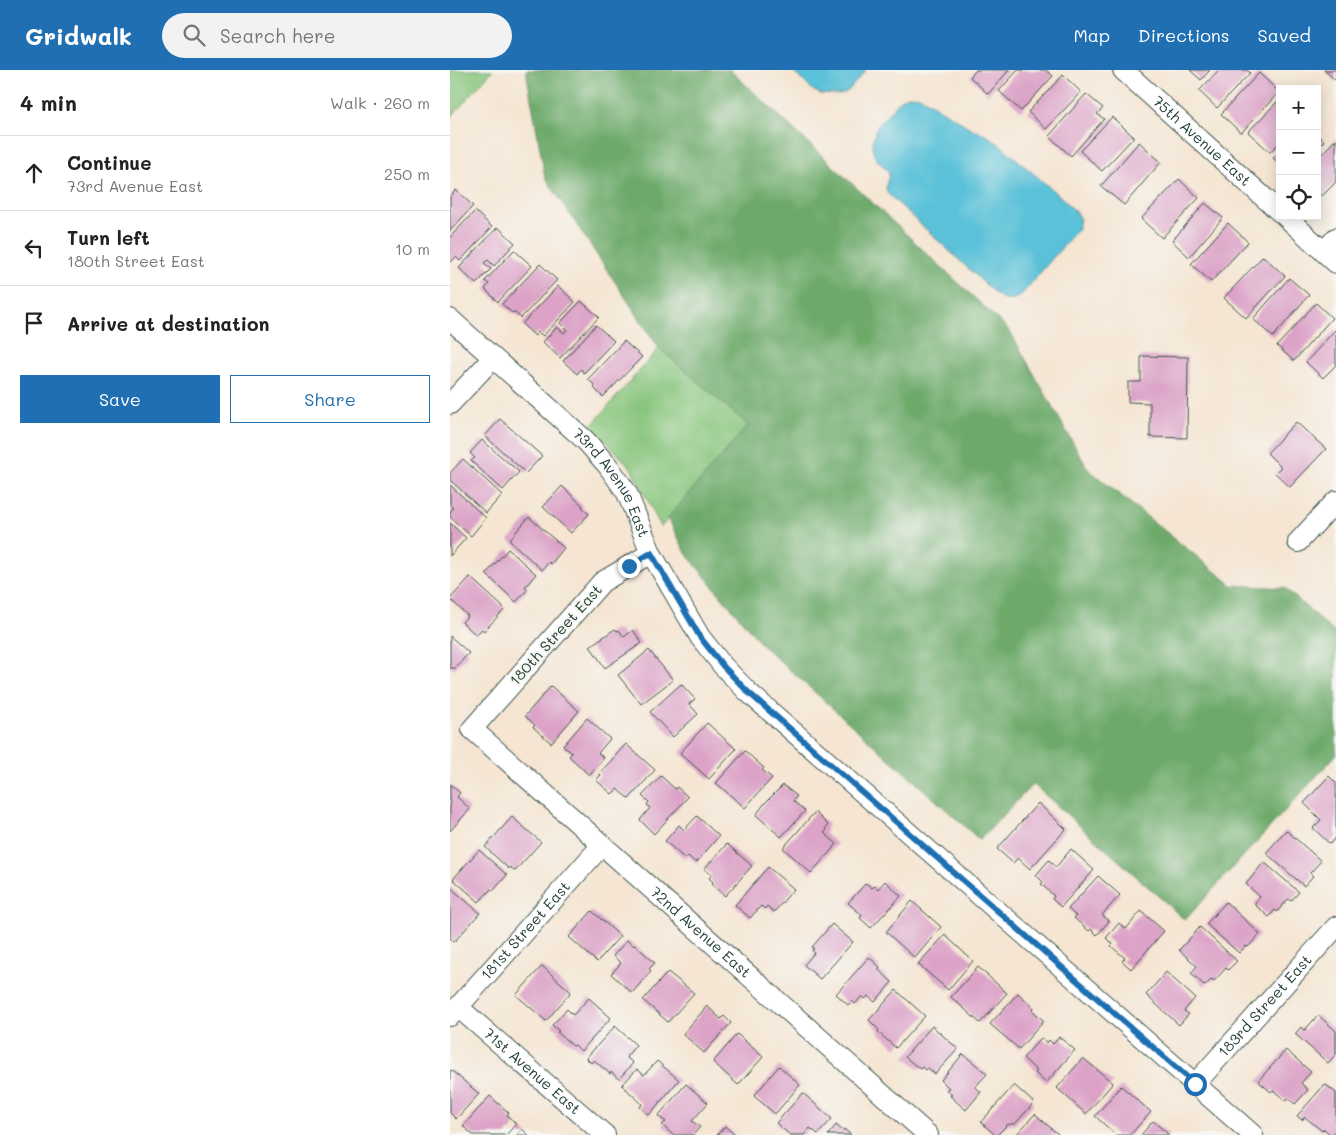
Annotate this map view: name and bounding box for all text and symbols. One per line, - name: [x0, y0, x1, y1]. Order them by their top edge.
- search box: [162, 13, 512, 58]
- text: Gridwalk: [25, 20, 132, 51]
- icon: search: [180, 21, 208, 49]
- text: Search here: [220, 23, 336, 48]
- text: Map: [1073, 23, 1110, 47]
- text: Directions: [1138, 23, 1230, 47]
- text: Saved: [1258, 23, 1311, 47]
- map controls: [1276, 85, 1321, 220]
- button: +: [1276, 85, 1321, 130]
- text: 4 min: [20, 89, 77, 116]
- street label: 75th Avenue East: [1149, 91, 1256, 190]
- text: Walk · 260 m: [330, 92, 430, 113]
- button: −: [1276, 130, 1321, 175]
- text: Continue: [67, 150, 152, 175]
- icon: ahead: [20, 159, 48, 187]
- text: 250 m: [384, 163, 430, 184]
- text: 73rd Avenue East: [67, 175, 203, 196]
- button: locate: [1276, 175, 1321, 220]
- text: Turn left: [67, 225, 150, 250]
- icon: left: [20, 234, 48, 262]
- text: 10 m: [395, 238, 430, 259]
- text: 180th Street East: [67, 250, 205, 271]
- icon: arrive: [20, 309, 48, 337]
- text: Arrive at destination: [67, 311, 270, 336]
- button: Save: [20, 375, 220, 423]
- button: Share: [230, 375, 430, 423]
- street label: 73rd Avenue East: [569, 423, 655, 540]
- route end: [618, 555, 641, 578]
- street label: 180th Street East: [505, 580, 606, 689]
- street label: 181st Street East: [476, 877, 574, 984]
- street label: 72nd Avenue East: [647, 882, 756, 982]
- street label: 183rd Street East: [1213, 950, 1316, 1061]
- street label: 71st Avenue East: [480, 1023, 585, 1118]
- route start: [1184, 1073, 1207, 1096]

